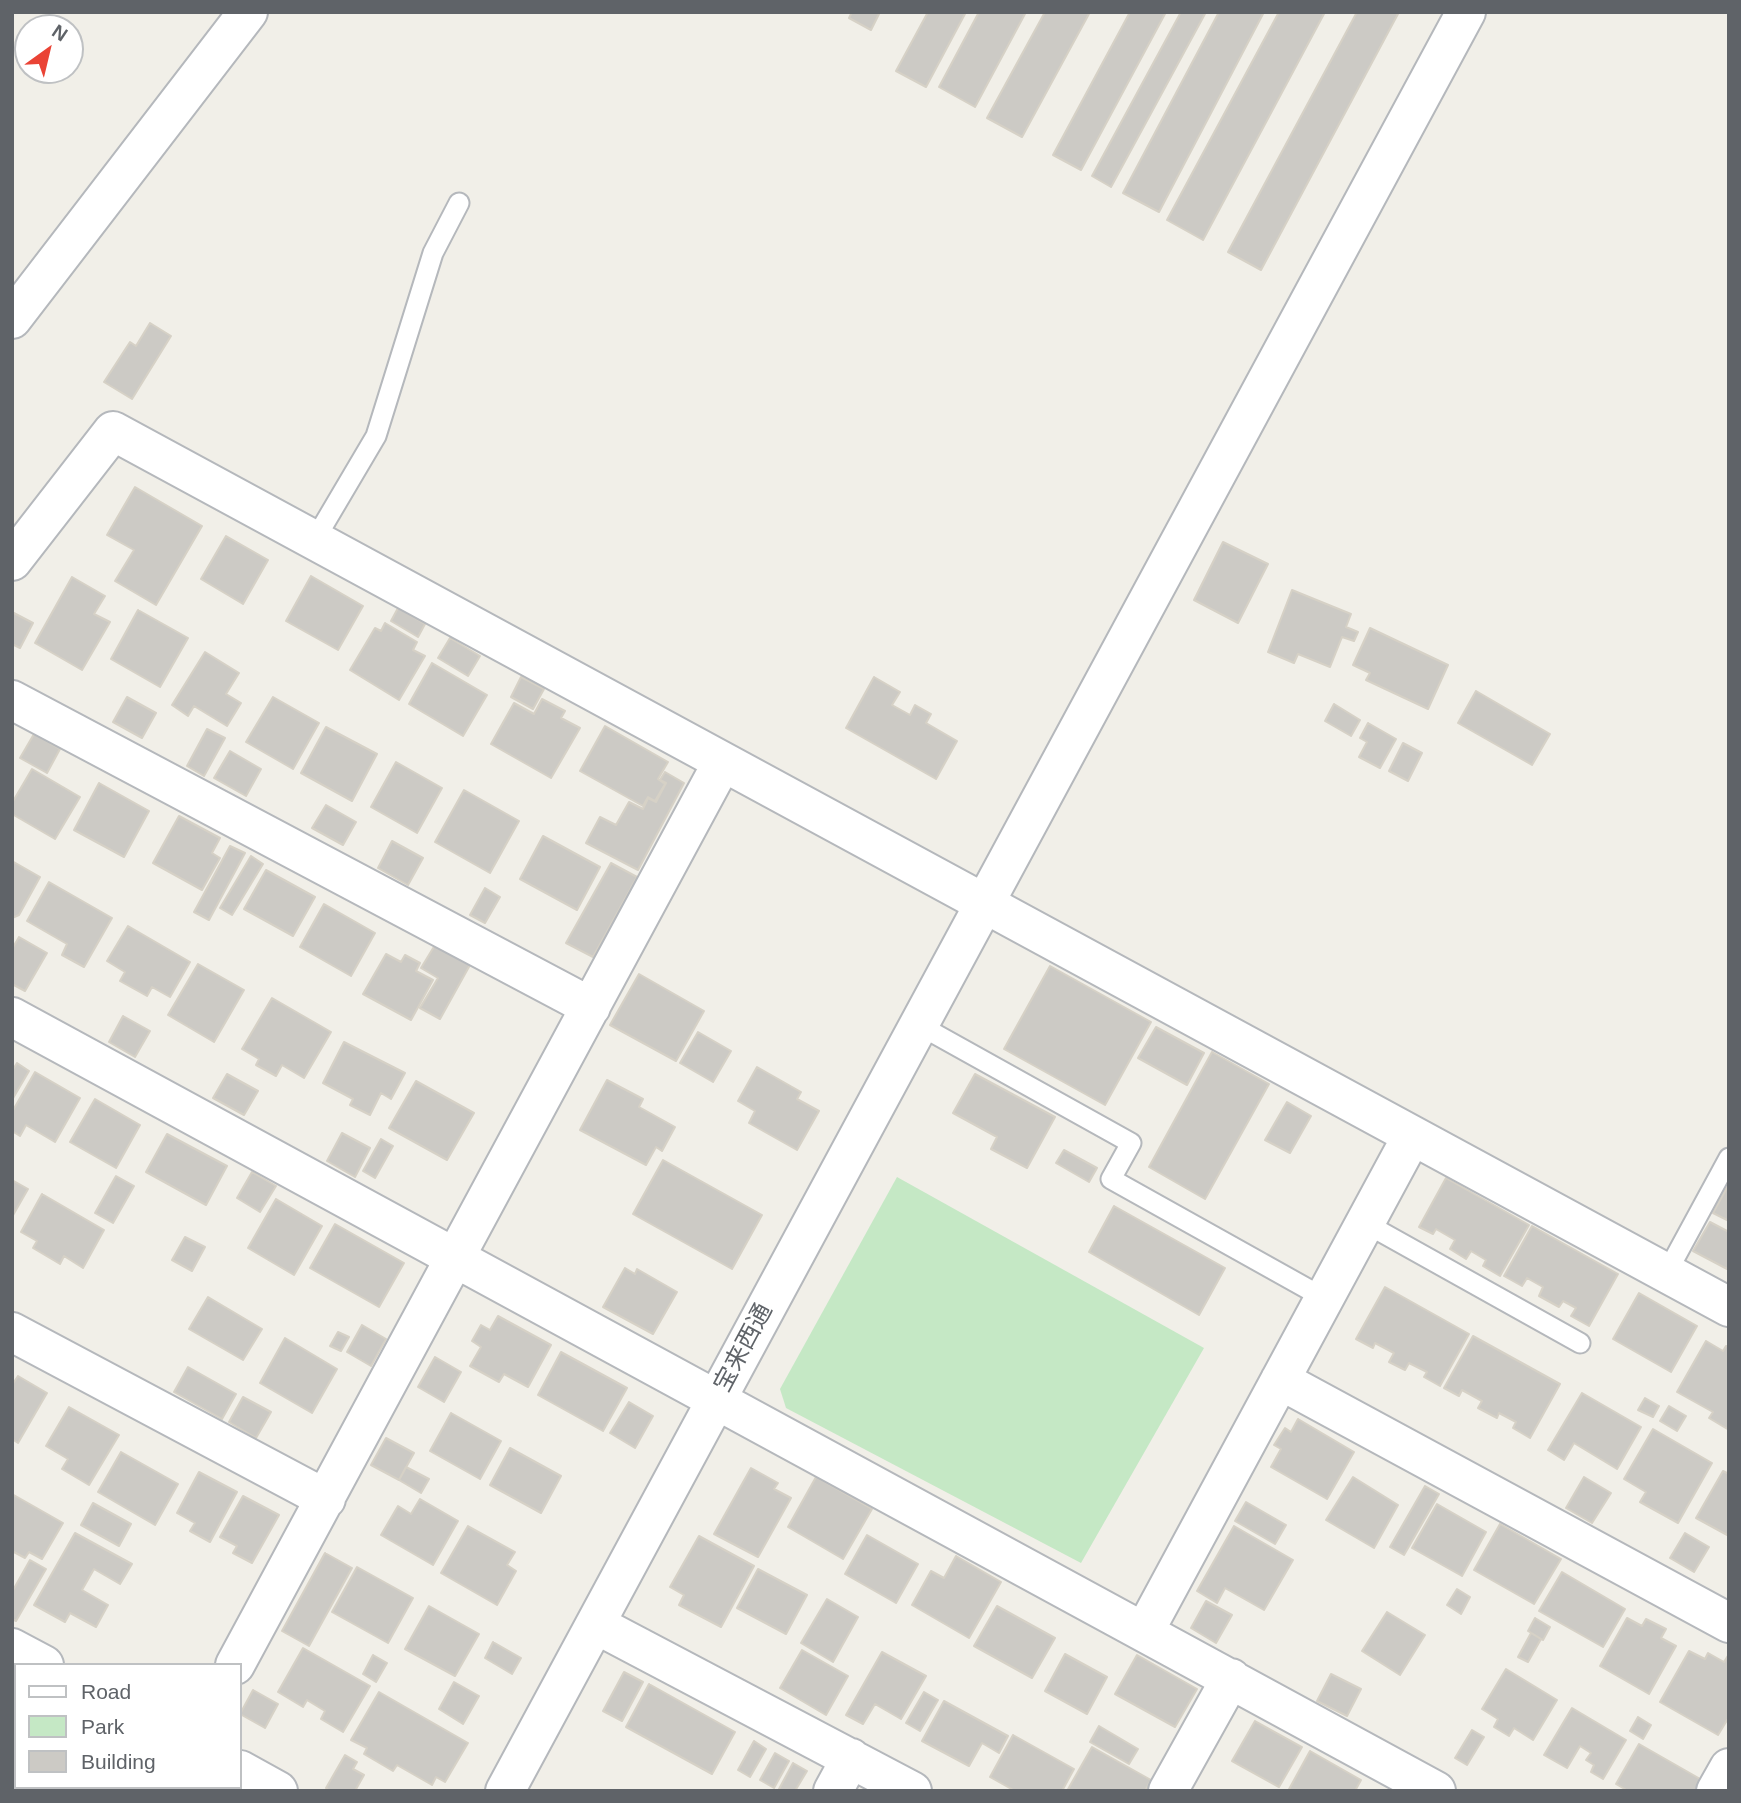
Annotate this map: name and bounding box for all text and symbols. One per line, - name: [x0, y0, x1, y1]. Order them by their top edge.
- north arrow: [14, 14, 84, 84]
- text: N: [48, 20, 71, 45]
- street label: 宝来西通: [709, 1299, 779, 1397]
- legend: [14, 1663, 242, 1789]
- text: Road: [81, 1680, 131, 1703]
- text: Park: [81, 1715, 124, 1738]
- text: Building: [81, 1750, 156, 1773]

